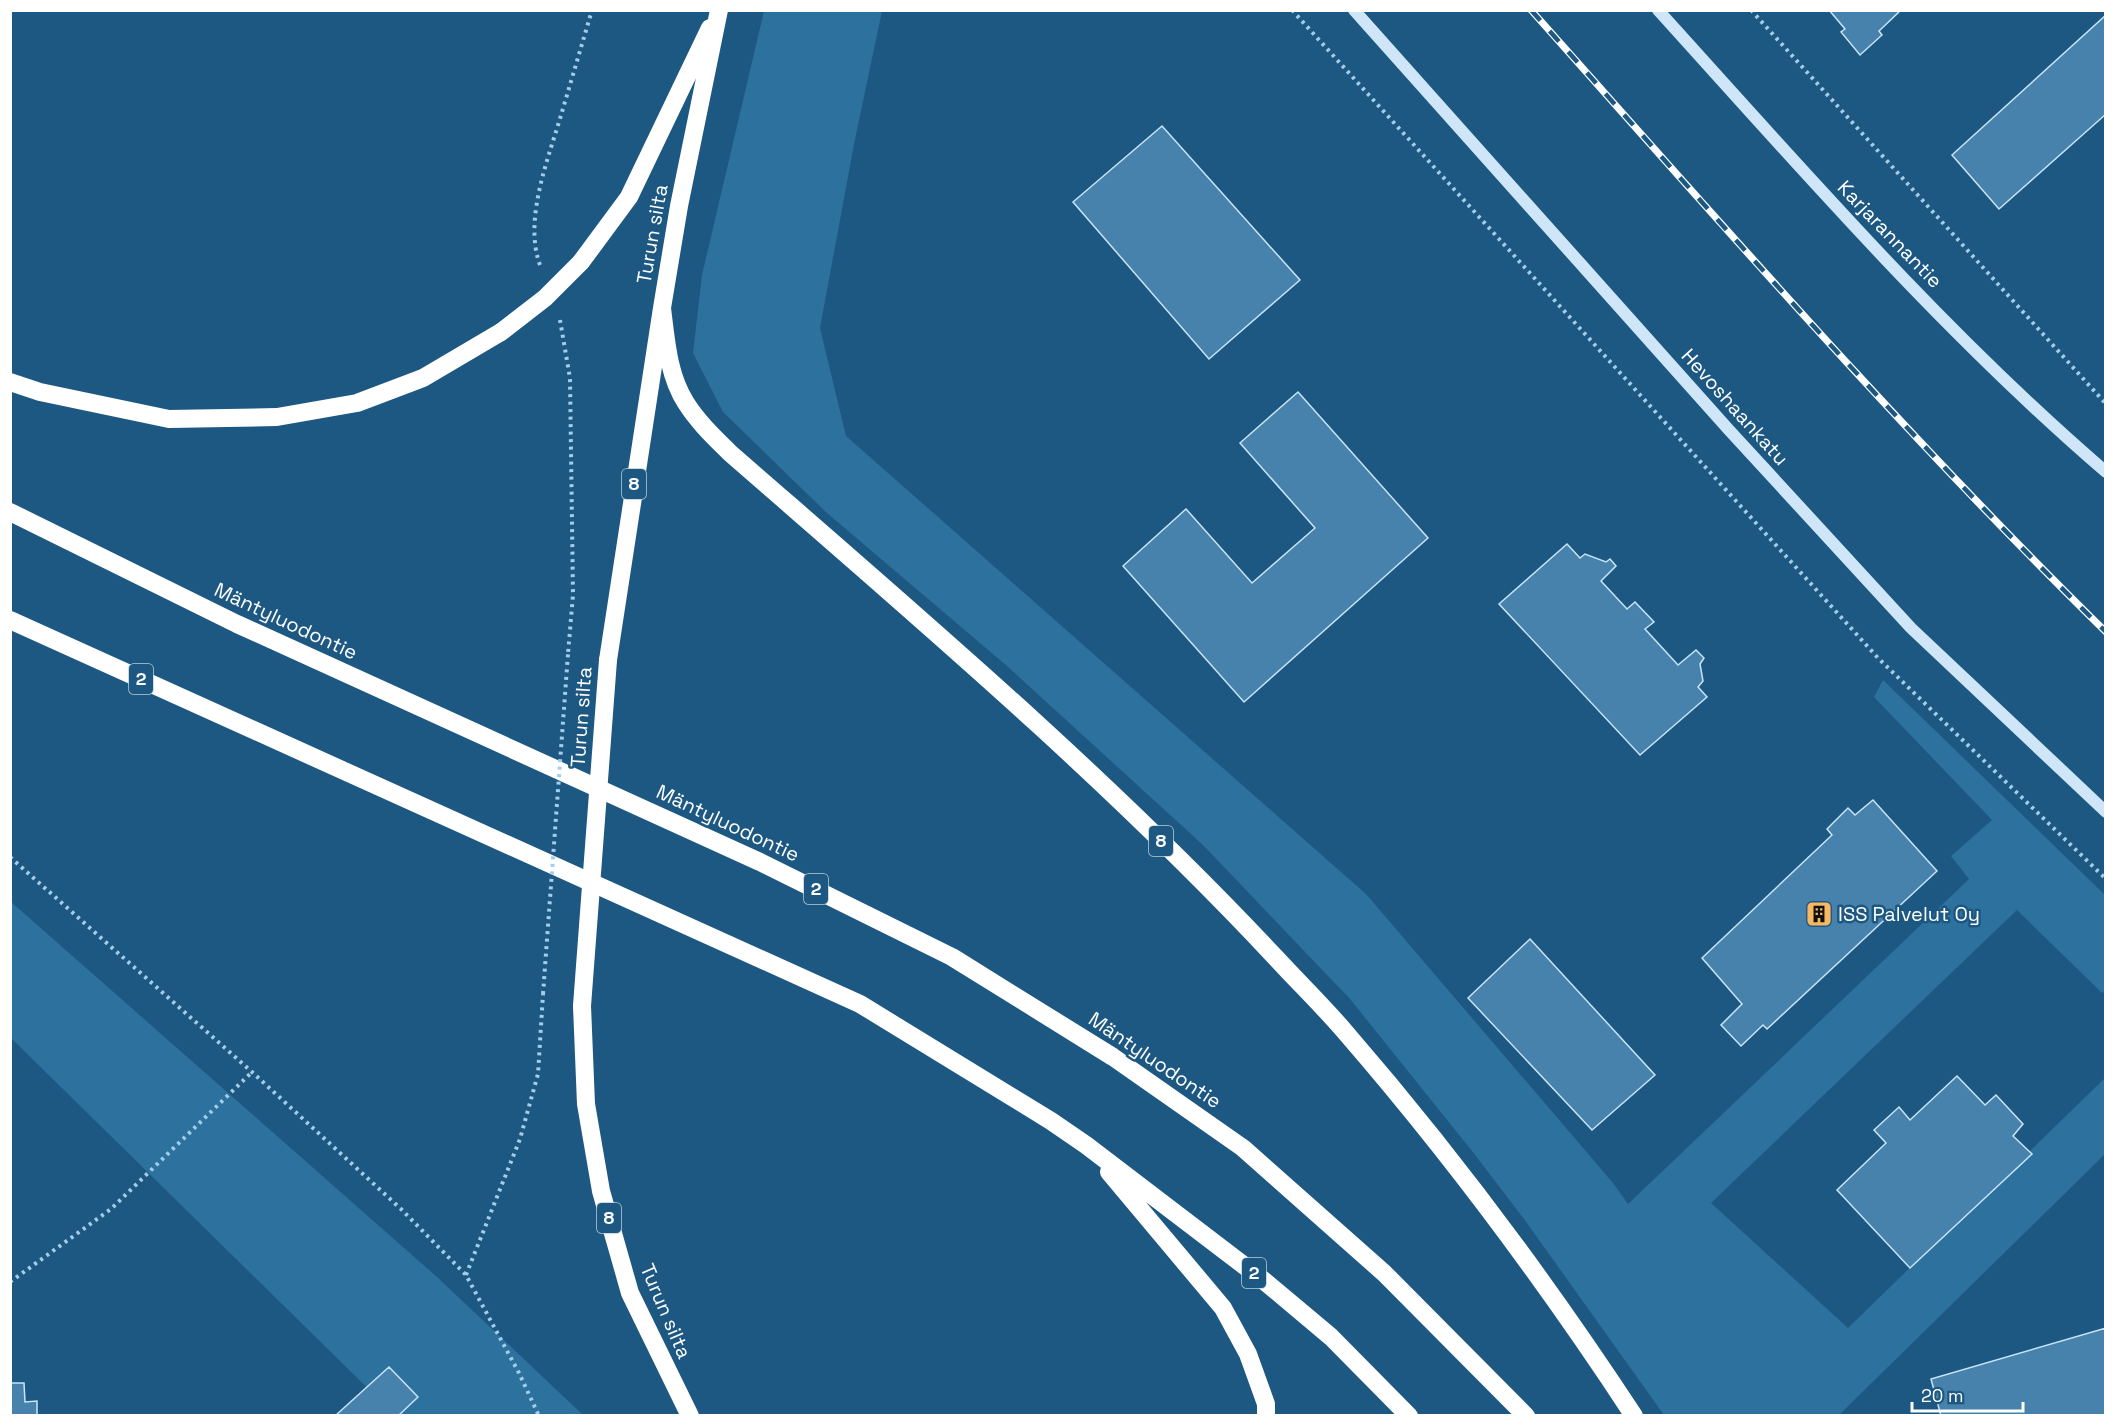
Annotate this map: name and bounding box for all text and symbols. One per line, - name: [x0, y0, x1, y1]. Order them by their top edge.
- street label: Karjarannantie: [1832, 174, 1948, 294]
- street label: Turun silta: [630, 182, 674, 286]
- street label: Hevoshaankatu: [1676, 343, 1794, 471]
- road number: 8: [622, 469, 646, 499]
- street label: Mäntyluodontie: [210, 576, 362, 666]
- road number: 2: [129, 664, 153, 694]
- street label: Turun silta: [565, 666, 597, 768]
- street label: Mäntyluodontie: [652, 778, 804, 868]
- road number: 8: [1149, 826, 1173, 856]
- road number: 2: [804, 874, 828, 904]
- building icon: ISS Palvelut Oy: [1804, 899, 1834, 929]
- place label: ISS Palvelut Oy: [1838, 901, 1980, 927]
- street label: Mäntyluodontie: [1084, 1006, 1226, 1114]
- road number: 8: [597, 1203, 621, 1233]
- road number: 2: [1242, 1258, 1266, 1288]
- street label: Turun silta: [634, 1260, 698, 1362]
- scale bar: [1912, 1375, 2023, 1413]
- text: 20 m: [1921, 1384, 1964, 1407]

